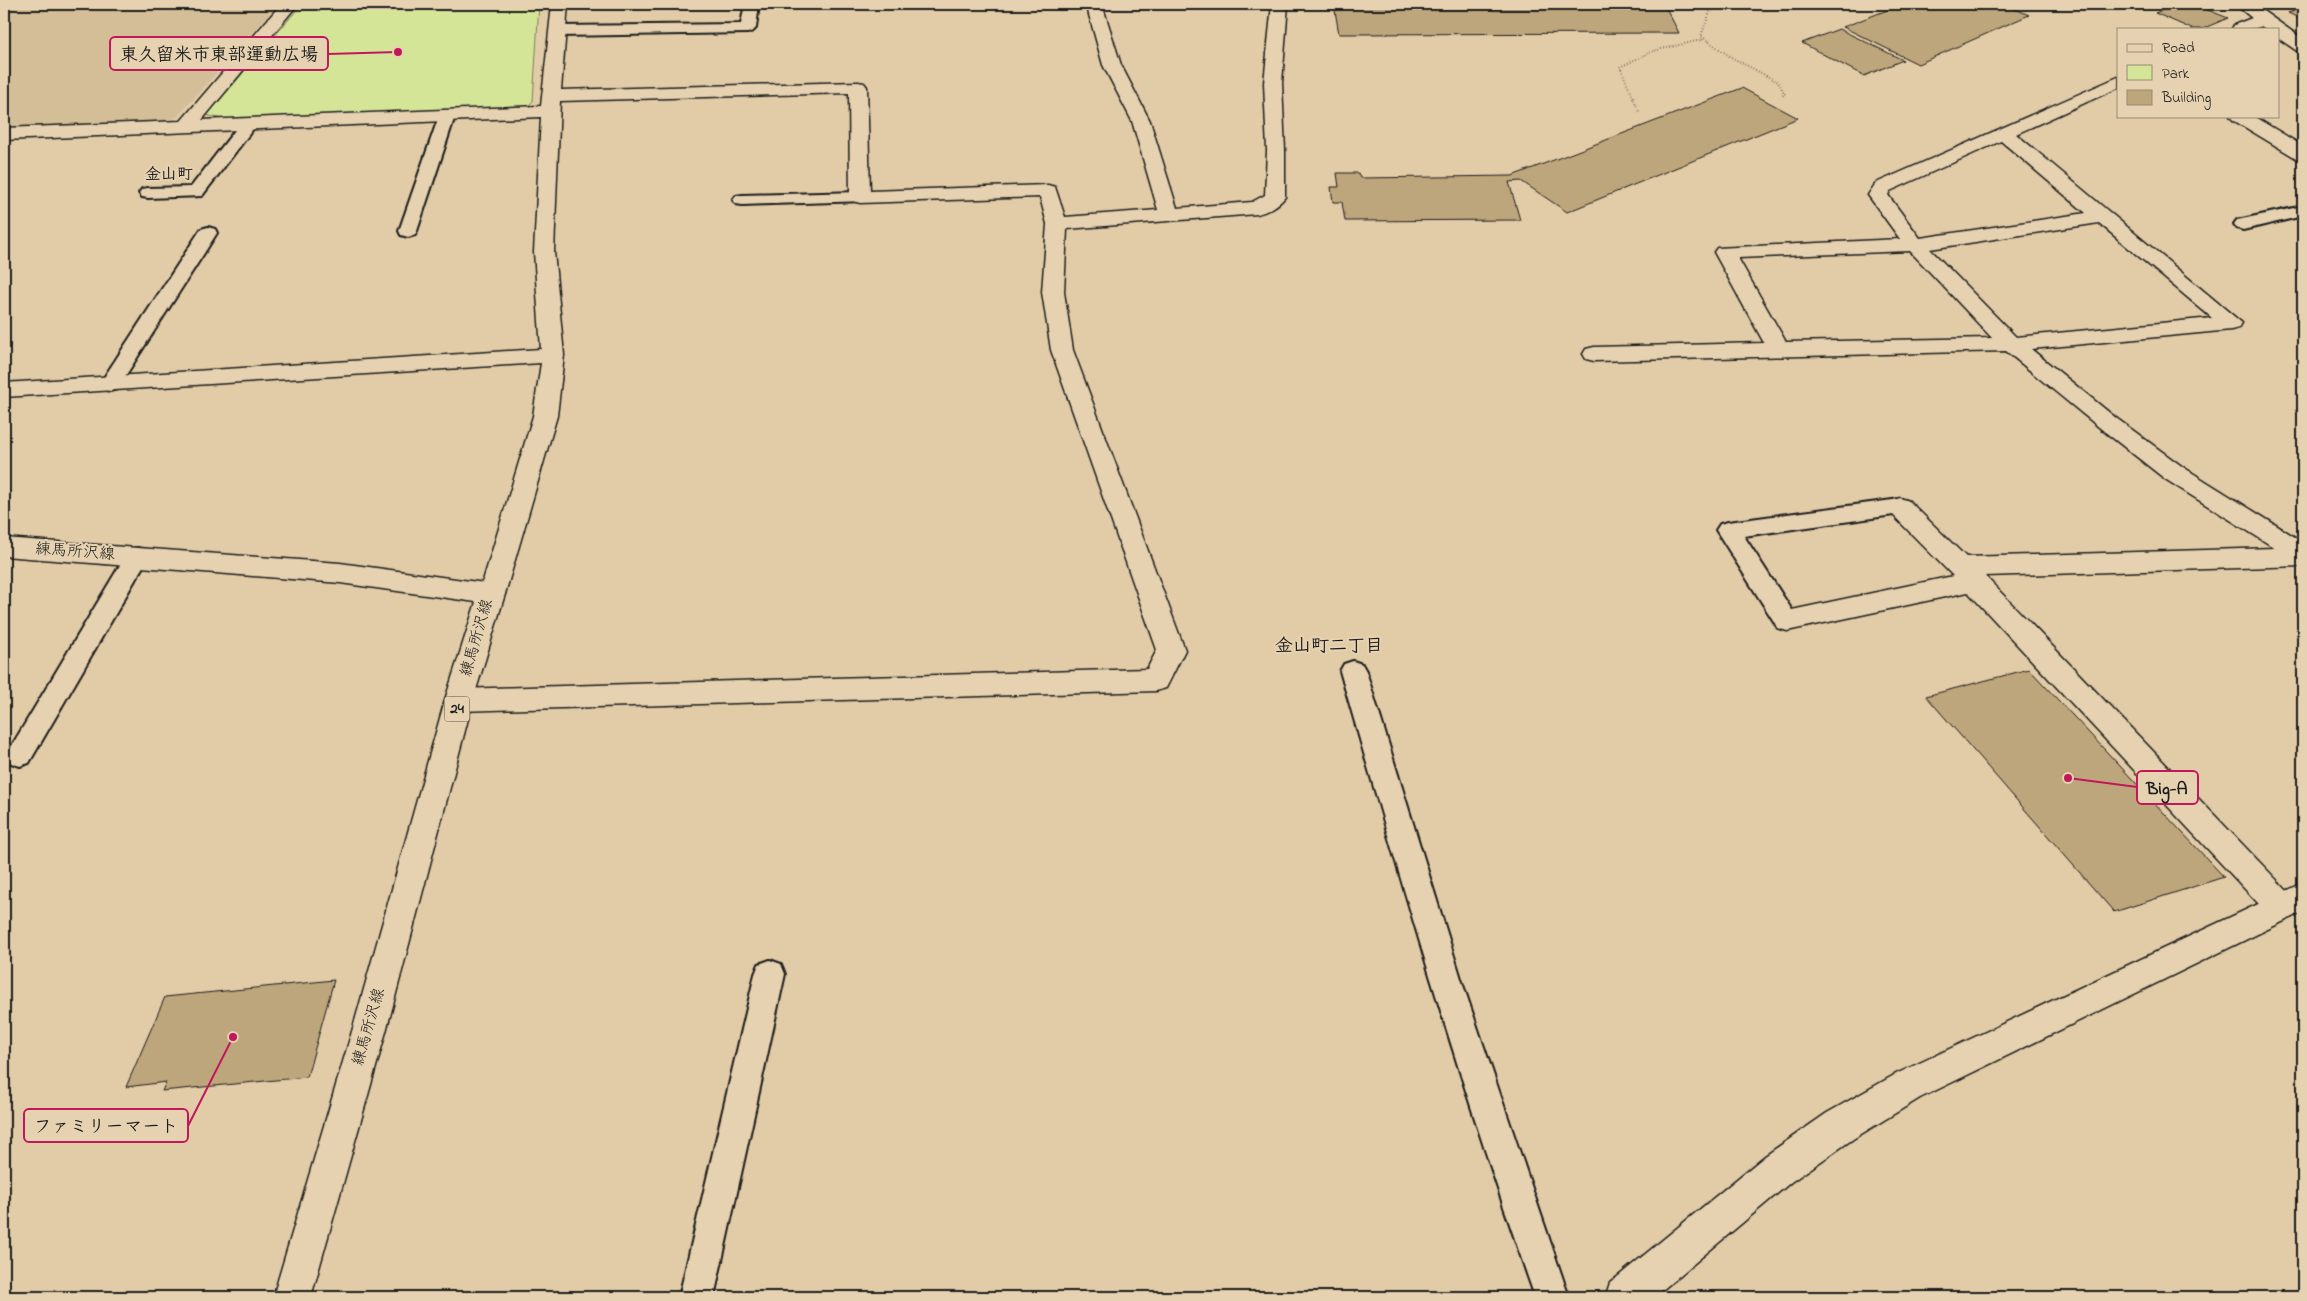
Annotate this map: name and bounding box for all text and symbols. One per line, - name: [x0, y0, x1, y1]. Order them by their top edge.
- legend: [2117, 28, 2280, 118]
- callout: 東久留米市東部運動広場: [110, 37, 328, 70]
- text: Road: [2162, 37, 2195, 59]
- text: 東久留米市東部運動広場: [120, 43, 318, 69]
- text: Park: [2162, 63, 2190, 85]
- text: Building: [2161, 87, 2211, 110]
- district label: 金山町: [145, 163, 193, 187]
- street label: 練馬所沢線: [34, 537, 116, 567]
- street label: 練馬所沢線: [454, 596, 500, 680]
- district label: 金山町二丁目: [1275, 634, 1383, 660]
- road number: 24: [444, 696, 470, 722]
- callout: Big-A: [2137, 771, 2198, 804]
- text: Big-A: [2145, 777, 2188, 804]
- street label: 練馬所沢線: [346, 985, 392, 1069]
- callout: ファミリーマート: [24, 1109, 188, 1142]
- text: ファミリーマート: [34, 1115, 178, 1141]

